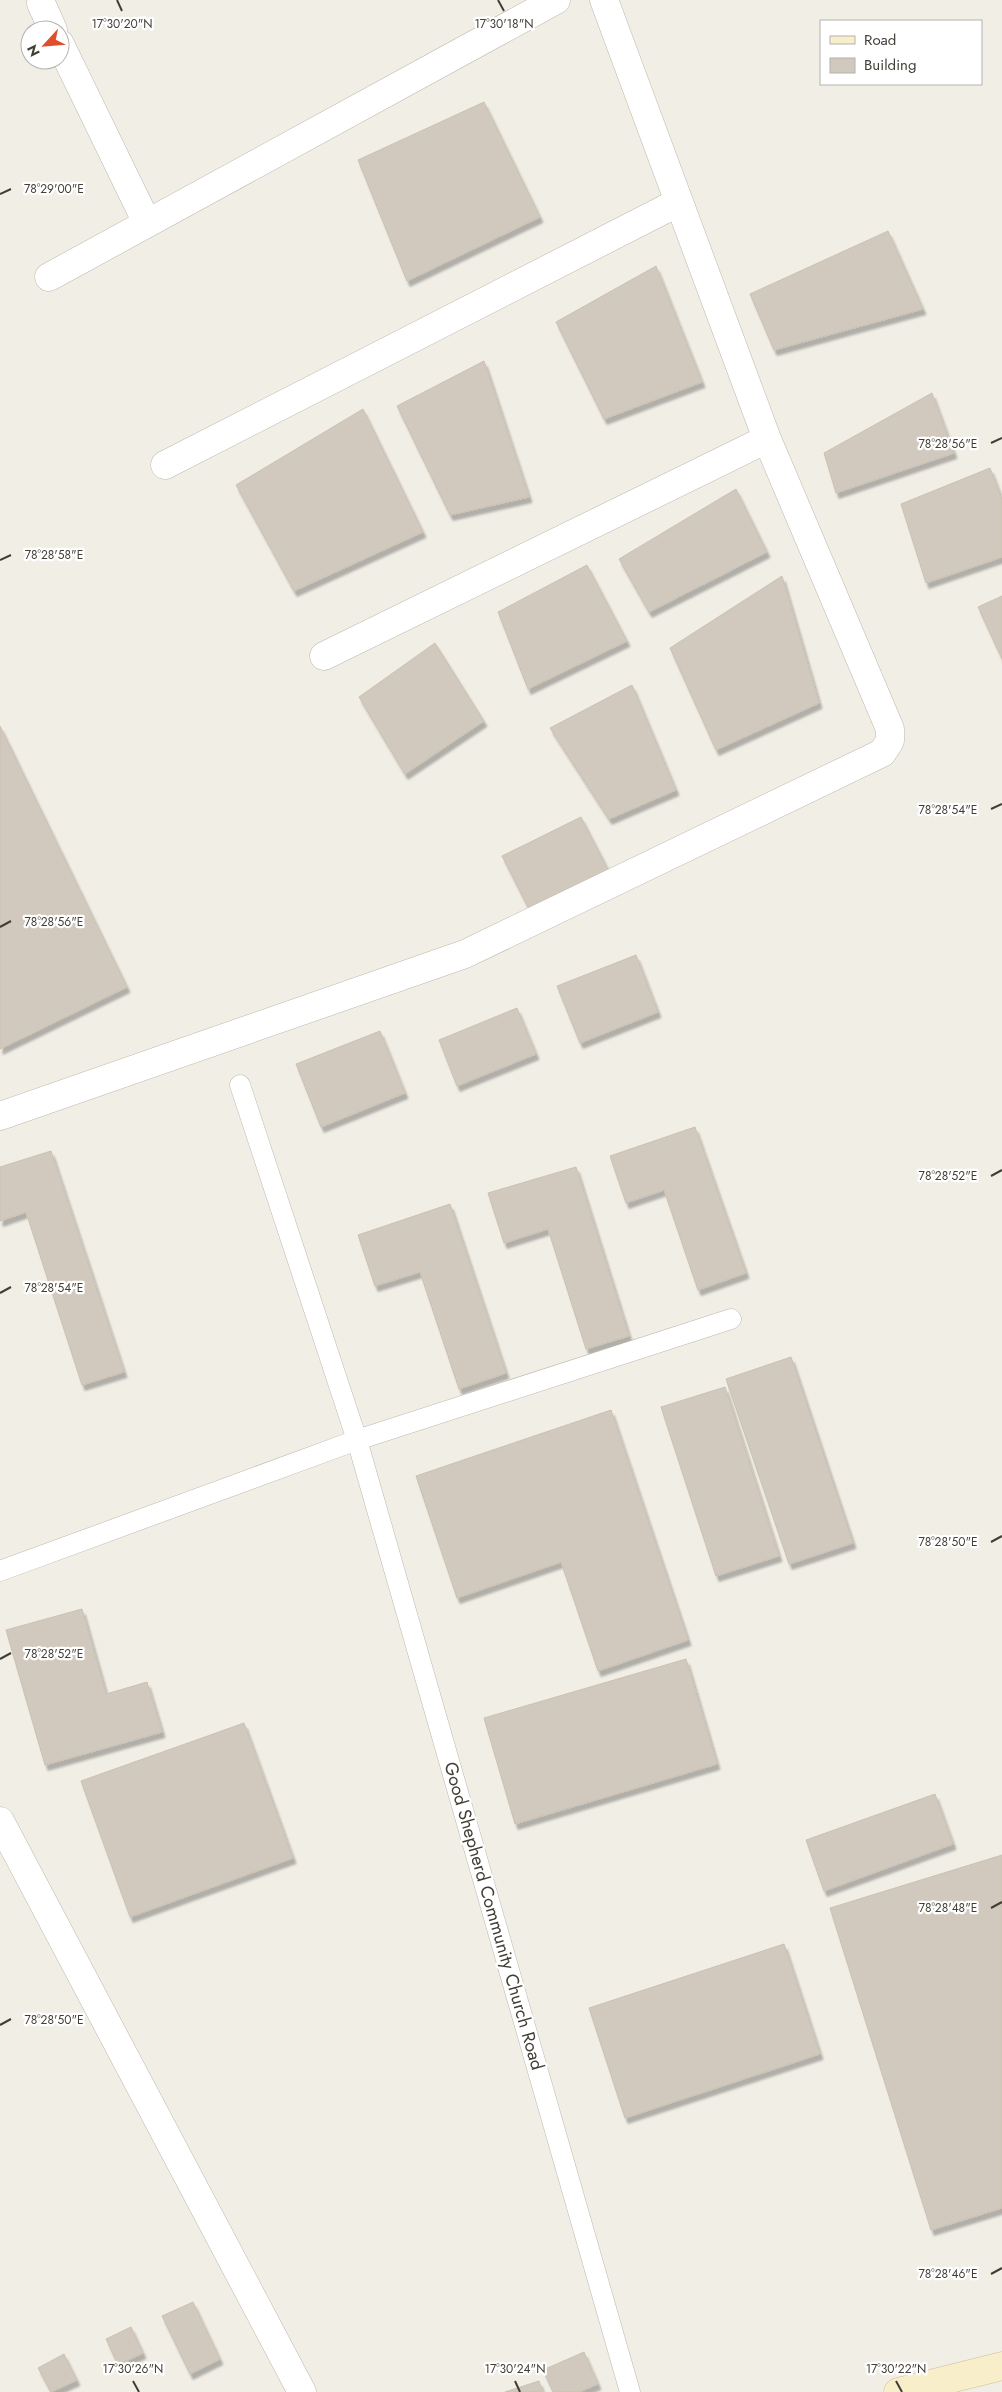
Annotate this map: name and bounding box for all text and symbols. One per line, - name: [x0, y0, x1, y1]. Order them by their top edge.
- text: 17°30'20"N: [91, 15, 153, 33]
- text: 17°30'18"N: [474, 15, 534, 33]
- north arrow: [20, 20, 70, 70]
- legend: [820, 20, 982, 85]
- text: Road: [864, 29, 896, 51]
- text: N: [22, 41, 45, 60]
- text: Building: [864, 54, 916, 76]
- text: 78°29'00"E: [24, 180, 84, 198]
- text: 78°28'56"E: [919, 435, 977, 453]
- text: 78°28'58"E: [25, 546, 83, 564]
- text: 78°28'54"E: [919, 801, 977, 819]
- text: 78°28'56"E: [25, 913, 83, 931]
- text: 78°28'52"E: [919, 1167, 977, 1185]
- text: 78°28'54"E: [25, 1279, 83, 1297]
- text: 78°28'50"E: [918, 1533, 978, 1551]
- text: 78°28'52"E: [25, 1645, 83, 1663]
- street label: Good Shepherd Community Church Road: [437, 1759, 551, 2073]
- text: 78°28'48"E: [919, 1899, 977, 1917]
- text: 78°28'50"E: [24, 2011, 84, 2029]
- text: 78°28'46"E: [918, 2265, 978, 2283]
- text: 17°30'26"N: [103, 2360, 163, 2378]
- text: 17°30'24"N: [485, 2360, 545, 2378]
- text: 17°30'22"N: [866, 2360, 926, 2378]

